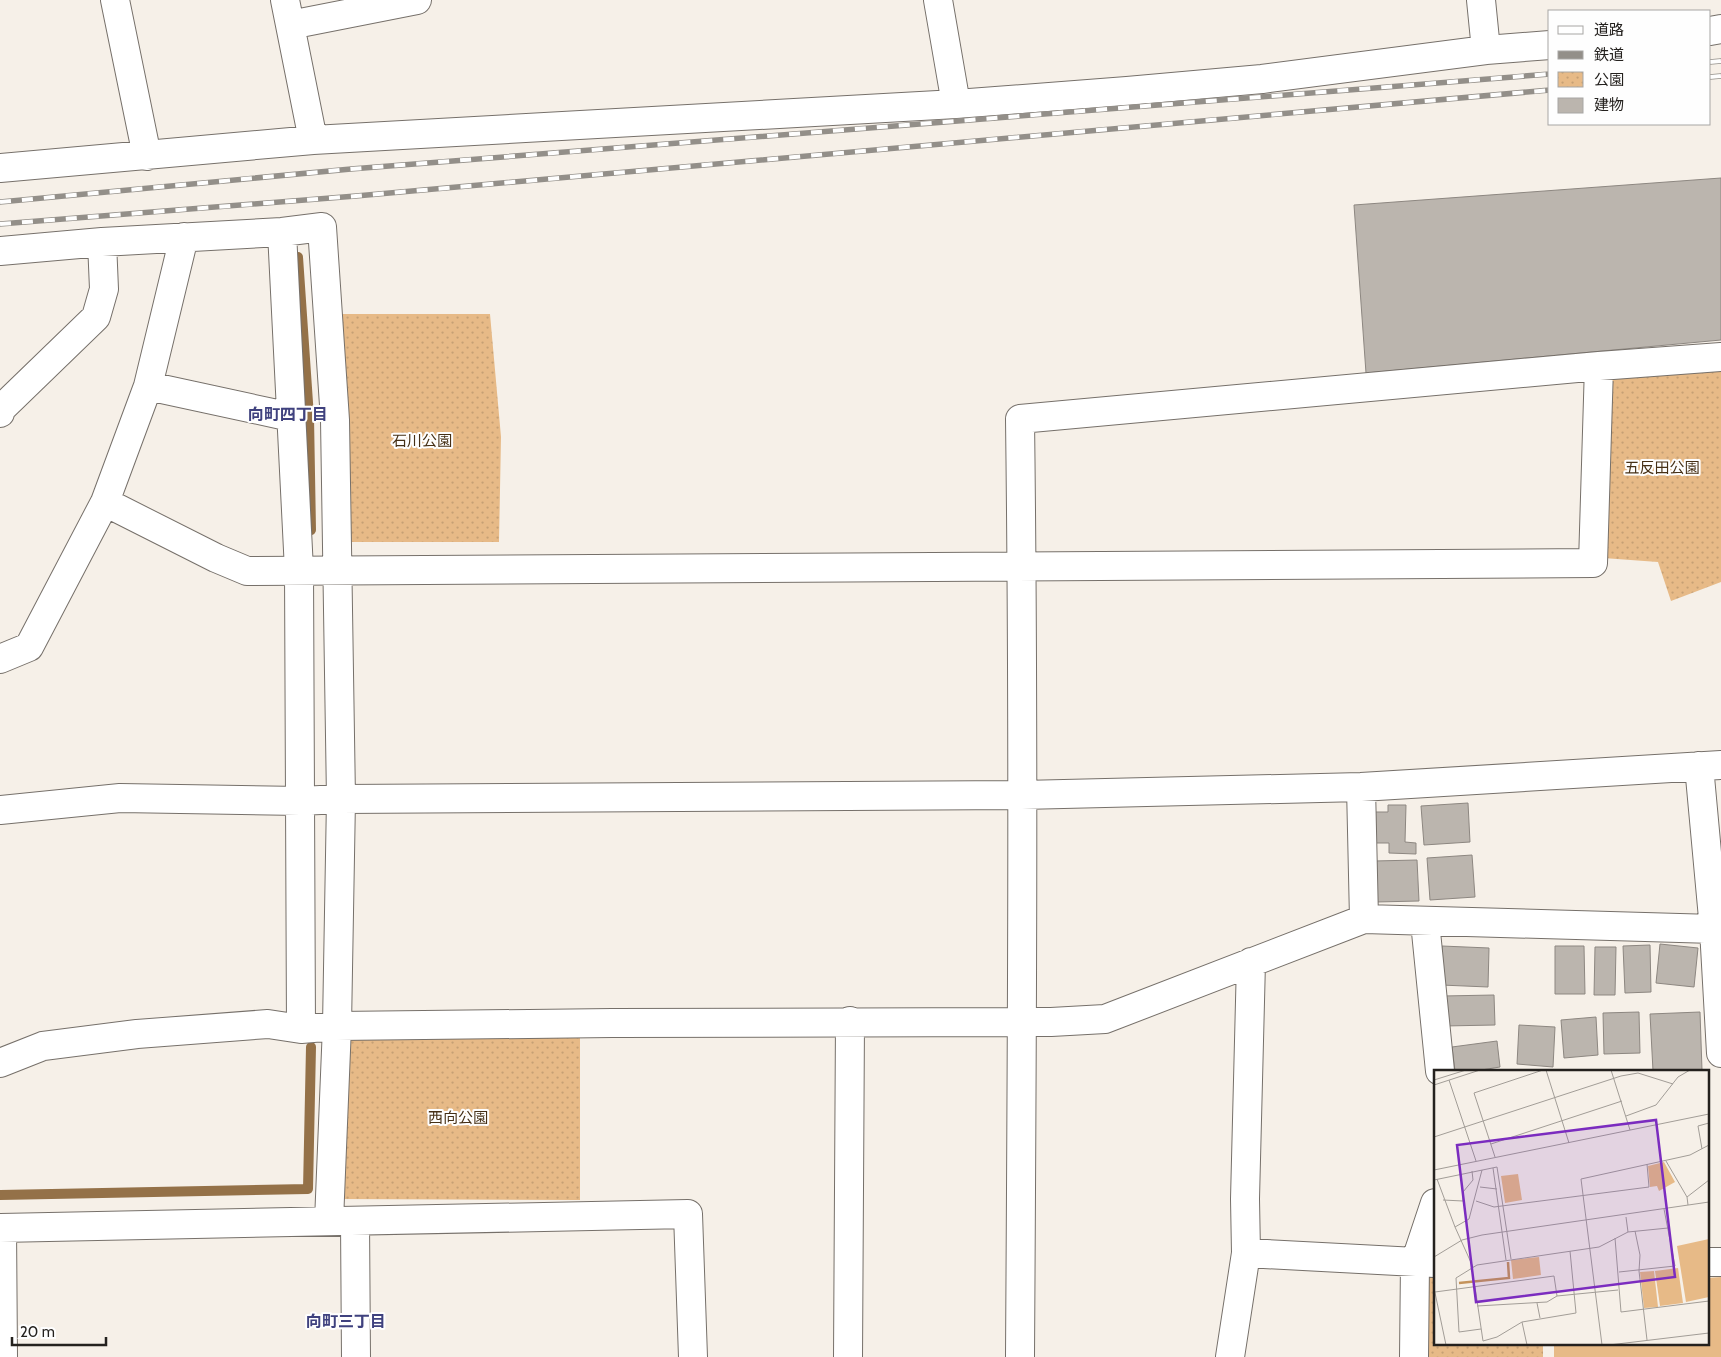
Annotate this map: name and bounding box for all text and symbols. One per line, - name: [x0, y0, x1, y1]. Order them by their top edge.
- legend: [1548, 10, 1711, 125]
- text: 道路: [1594, 21, 1624, 39]
- text: 鉄道: [1594, 46, 1624, 64]
- text: 公園: [1594, 71, 1624, 89]
- text: 建物: [1594, 96, 1624, 114]
- district label: 向町四丁目: [248, 405, 328, 424]
- park label: 石川公園: [392, 432, 452, 450]
- park label: 五反田公園: [1624, 459, 1700, 477]
- inset map: [1434, 1070, 1708, 1344]
- park label: 西向公園: [428, 1109, 488, 1127]
- district label: 向町三丁目: [306, 1312, 386, 1331]
- scale bar: [12, 1314, 106, 1346]
- text: 20 m: [20, 1323, 55, 1341]

